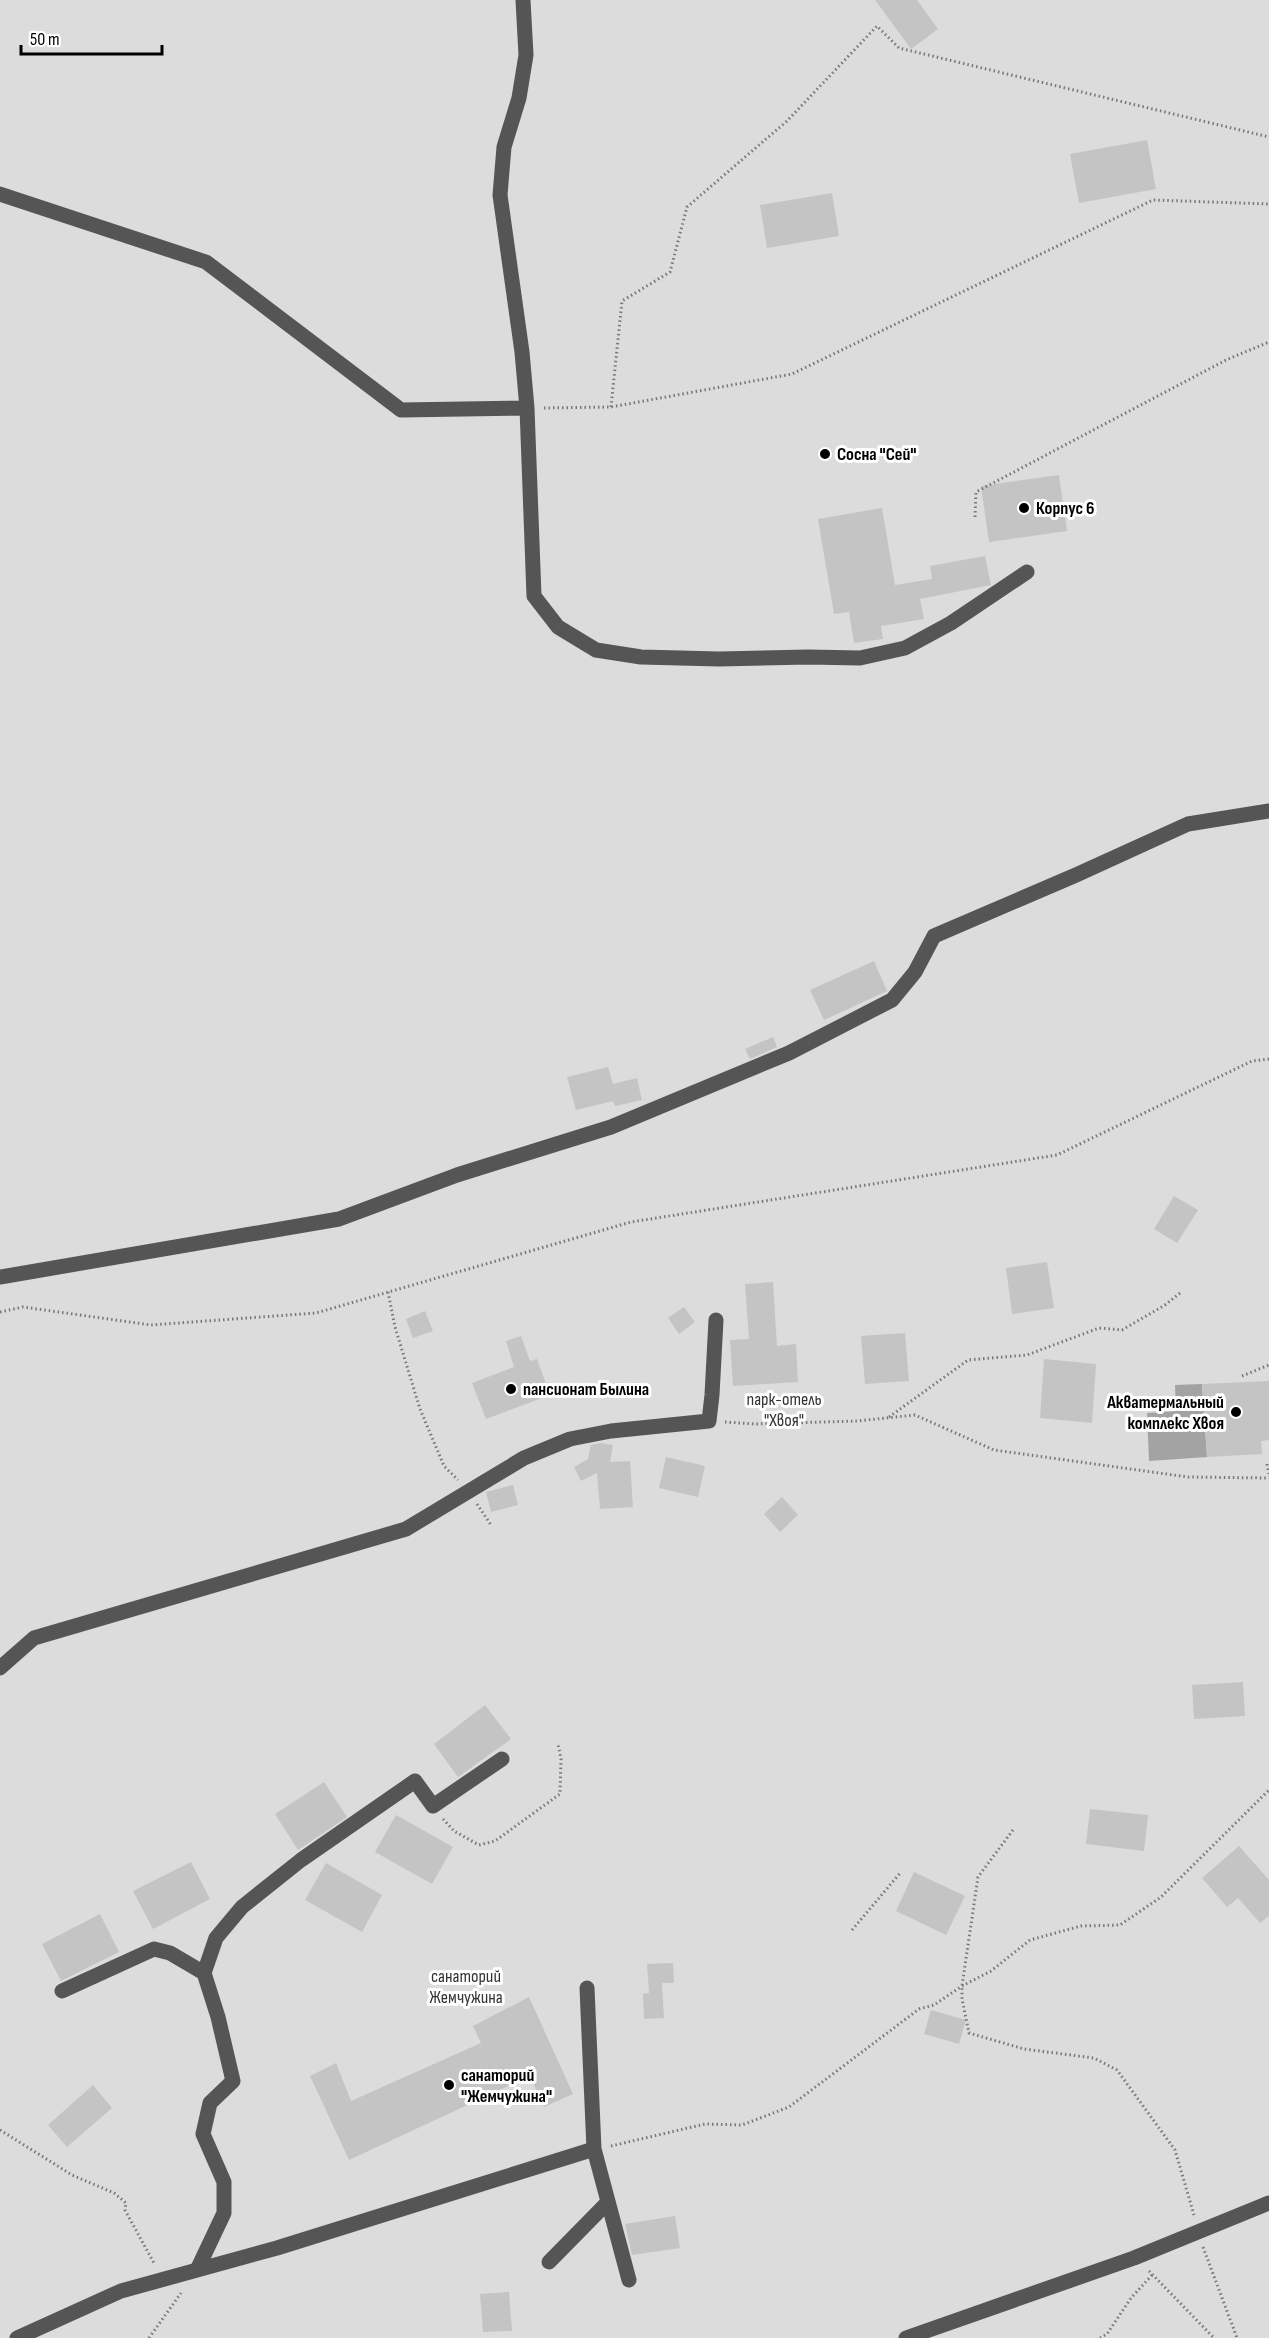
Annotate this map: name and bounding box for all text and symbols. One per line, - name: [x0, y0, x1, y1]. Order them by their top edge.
- scale bar: [21, 18, 162, 56]
- text: 50 m: [30, 29, 60, 50]
- place label: Сосна "Сей": [837, 444, 917, 465]
- marker: Сосна "Сей": [818, 447, 832, 461]
- place label: Корпус 6: [1036, 498, 1094, 519]
- marker: Корпус 6: [1017, 501, 1031, 515]
- place label: пансионат Былина: [523, 1379, 649, 1400]
- marker: пансионат Былина: [504, 1382, 518, 1396]
- park label: парк-отель "Хвоя": [746, 1389, 822, 1431]
- place label: Акватермальный комплекс Хвоя: [1106, 1392, 1224, 1434]
- marker: Акватермальный комплекс Хвоя: [1229, 1405, 1243, 1419]
- park label: санаторий Жемчужина: [429, 1966, 503, 2008]
- place label: санаторий "Жемчужина": [461, 2065, 552, 2107]
- marker: санаторий "Жемчужина": [442, 2078, 456, 2092]

